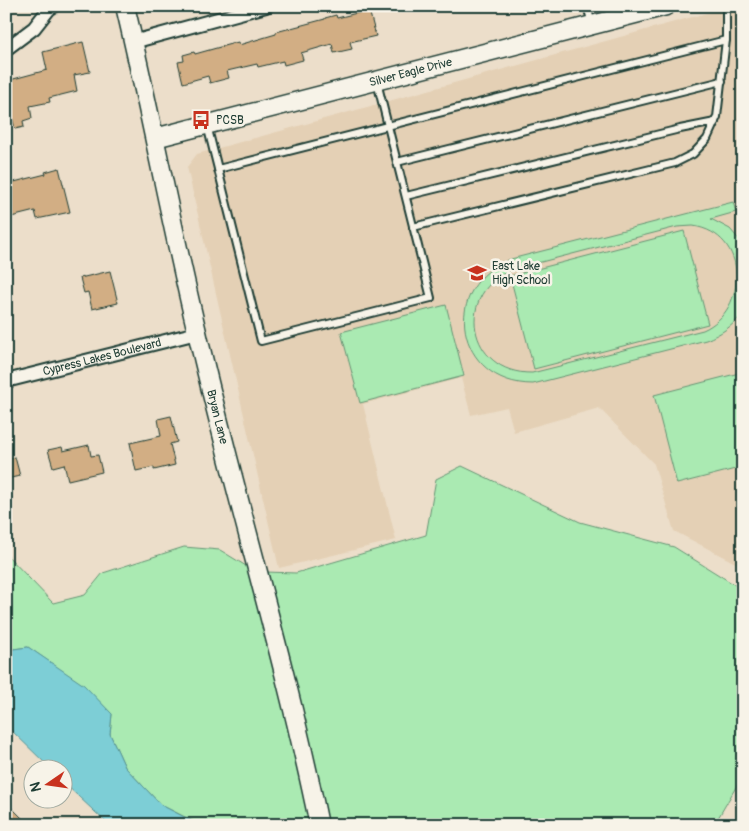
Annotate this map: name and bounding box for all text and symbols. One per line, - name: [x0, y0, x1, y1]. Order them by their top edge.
- street label: Silver Eagle Drive: [368, 55, 454, 90]
- bus stop icon: PCSB: [190, 109, 212, 131]
- place label: PCSB: [216, 113, 244, 128]
- place label: East Lake High School: [492, 259, 551, 288]
- school or university icon: East Lake High School: [466, 262, 488, 284]
- street label: Cypress Lakes Boulevard: [41, 335, 163, 379]
- street label: Bryan Lane: [203, 388, 231, 446]
- north arrow: [22, 758, 72, 808]
- text: N: [26, 780, 45, 793]

